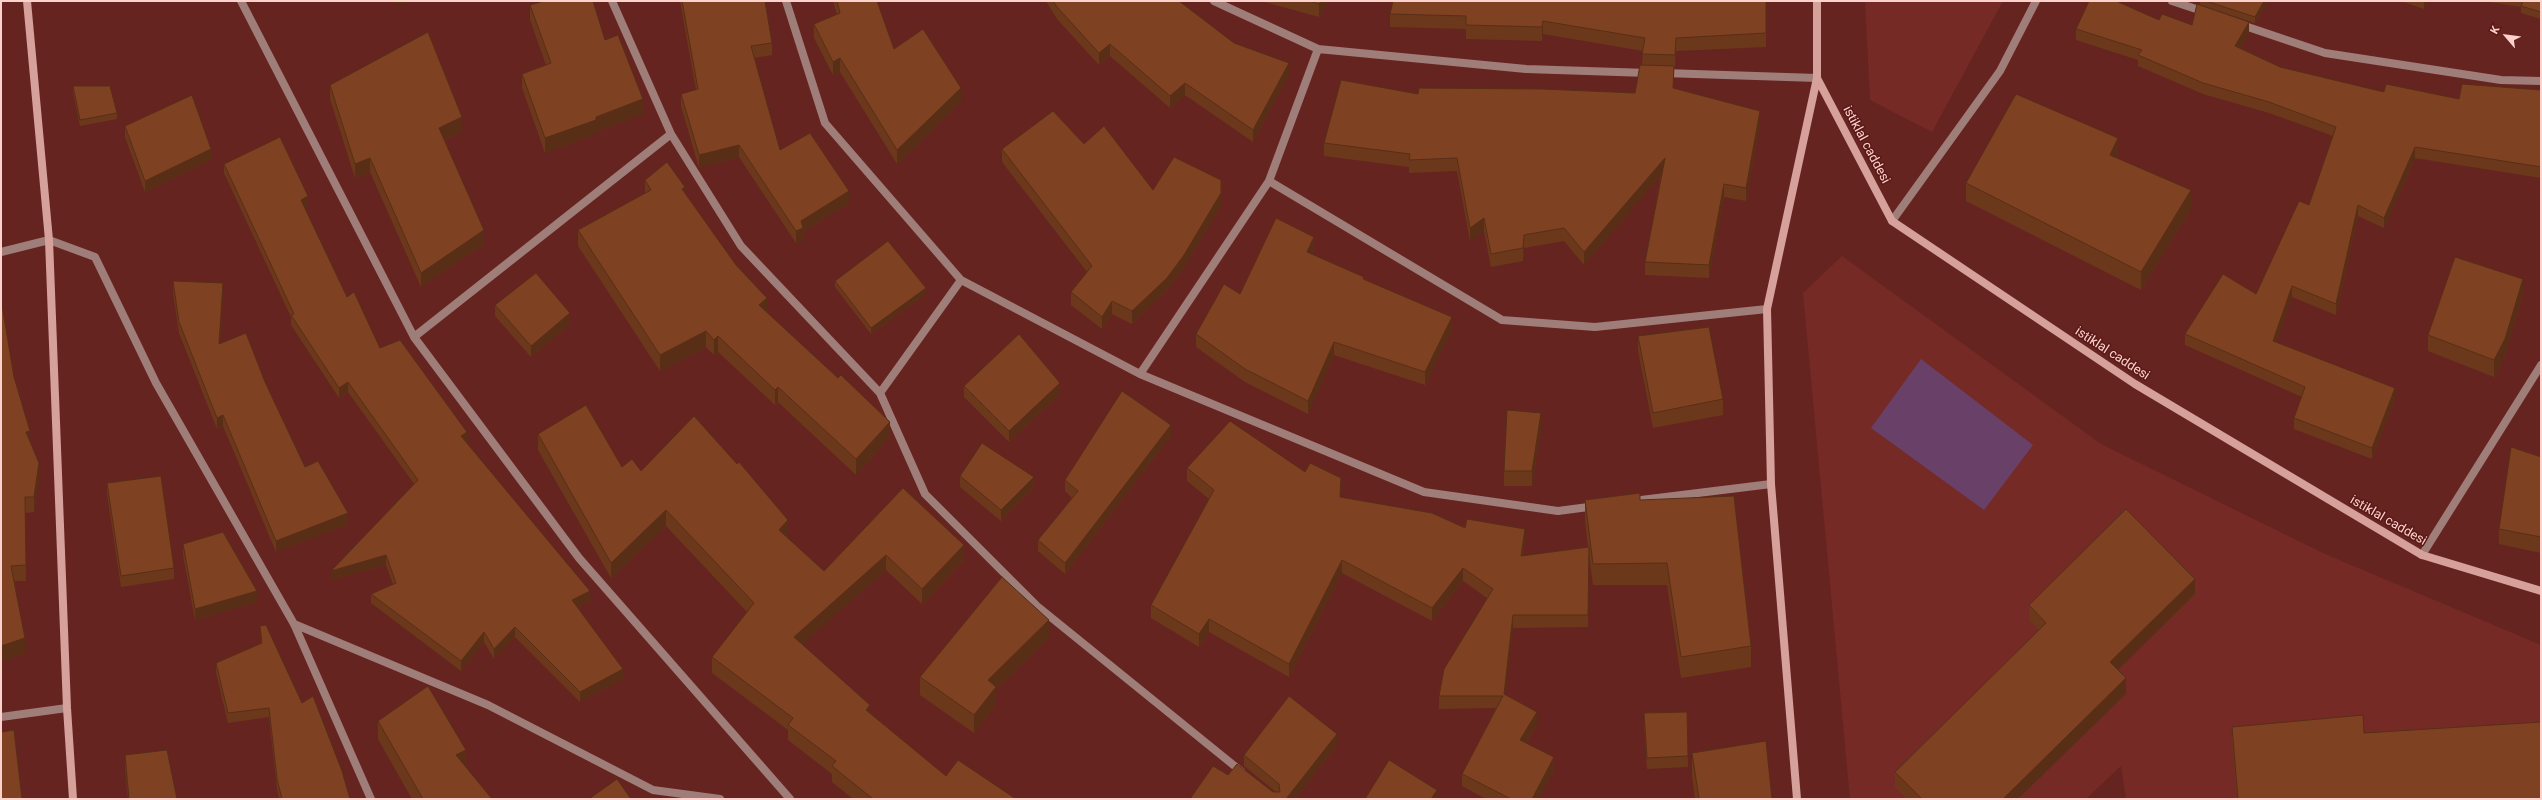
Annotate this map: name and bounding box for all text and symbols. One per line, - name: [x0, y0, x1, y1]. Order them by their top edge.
- north arrow: [2486, 16, 2526, 56]
- text: K: [2488, 24, 2502, 36]
- street label: istiklal caddesi: [1839, 103, 1893, 187]
- street label: istiklal caddesi: [2072, 324, 2152, 384]
- street label: istiklal caddesi: [2347, 493, 2429, 549]

